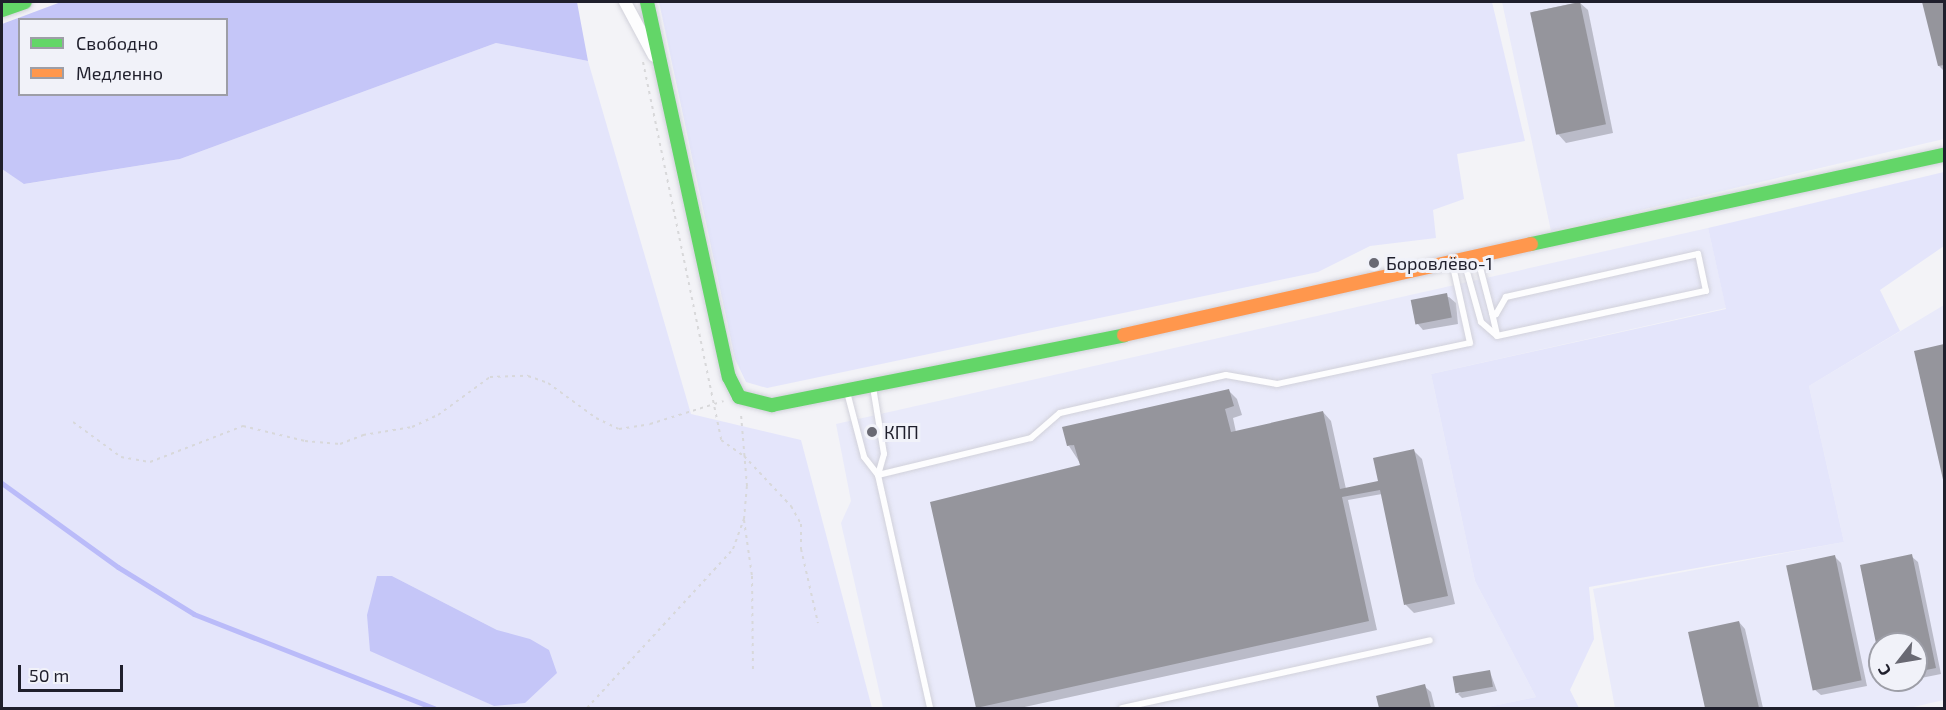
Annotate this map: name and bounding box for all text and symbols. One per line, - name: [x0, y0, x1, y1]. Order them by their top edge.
- legend: [18, 18, 228, 96]
- text: Свободно: [76, 32, 158, 54]
- text: Медленно: [76, 62, 163, 84]
- place label: Боровлёво-1: [1386, 252, 1493, 274]
- marker: Боровлёво-1: [1367, 256, 1381, 270]
- place label: КПП: [884, 421, 919, 443]
- marker: КПП: [865, 425, 879, 439]
- north arrow: [1868, 632, 1928, 692]
- scale bar: [21, 653, 126, 691]
- text: С: [1873, 662, 1894, 679]
- text: 50 m: [29, 664, 69, 686]

